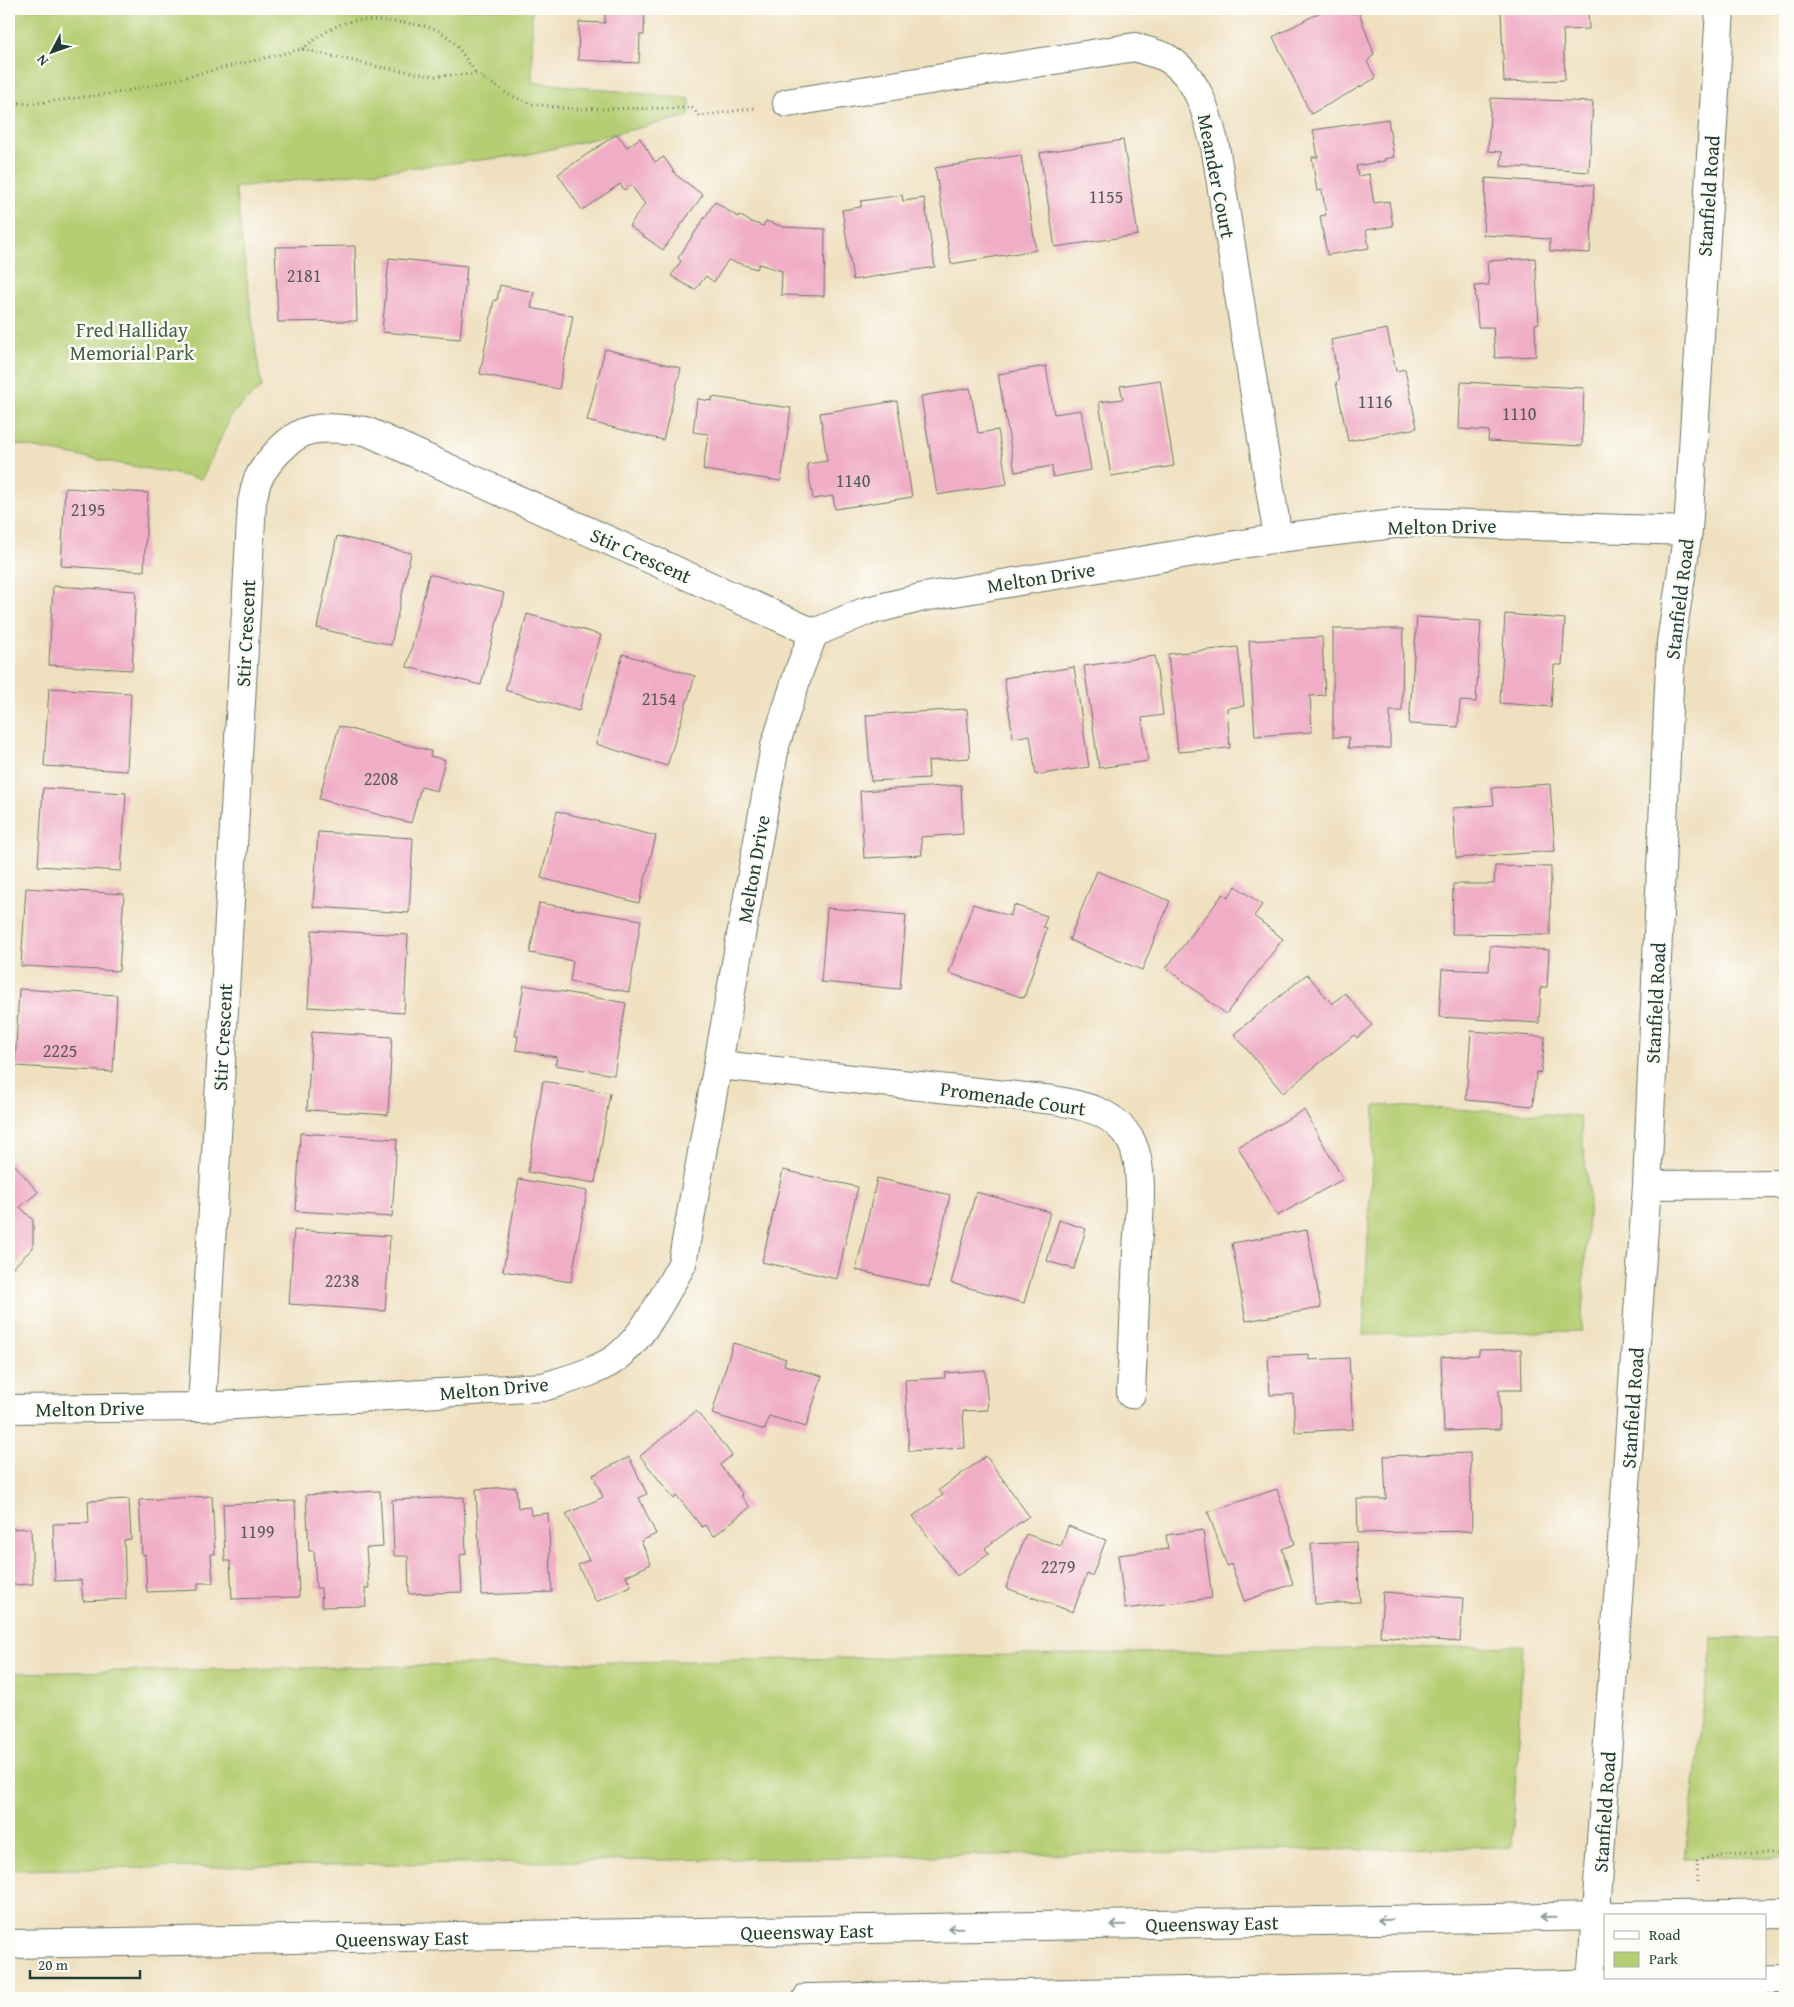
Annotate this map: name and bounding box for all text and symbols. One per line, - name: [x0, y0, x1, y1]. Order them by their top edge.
- north arrow: [28, 28, 78, 78]
- text: N: [31, 50, 53, 71]
- street label: Meander Court: [1191, 111, 1243, 241]
- street label: Stanfield Road: [1689, 134, 1727, 258]
- house number: 1155: [1089, 183, 1123, 210]
- house number: 2181: [287, 262, 321, 289]
- park label: Fred Halliday Memorial Park: [70, 315, 195, 367]
- house number: 1116: [1358, 388, 1392, 415]
- house number: 1110: [1502, 400, 1537, 427]
- house number: 1140: [836, 467, 871, 494]
- house number: 2195: [71, 496, 105, 523]
- street label: Melton Drive: [1387, 511, 1497, 541]
- street label: Stir Crescent: [586, 520, 696, 590]
- street label: Stanfield Road: [1657, 537, 1701, 661]
- street label: Melton Drive: [985, 554, 1097, 600]
- street label: Stir Crescent: [228, 578, 262, 688]
- house number: 2154: [642, 685, 676, 712]
- house number: 2208: [364, 765, 398, 792]
- street label: Melton Drive: [729, 813, 777, 925]
- street label: Stanfield Road: [1637, 941, 1673, 1064]
- street label: Stir Crescent: [205, 982, 239, 1092]
- house number: 2225: [43, 1037, 77, 1064]
- street label: Promenade Court: [938, 1073, 1088, 1123]
- house number: 2238: [325, 1267, 359, 1294]
- street label: Stanfield Road: [1613, 1346, 1651, 1470]
- street label: Melton Drive: [438, 1369, 550, 1407]
- street label: Melton Drive: [35, 1393, 145, 1423]
- house number: 1199: [240, 1518, 274, 1545]
- house number: 2279: [1041, 1553, 1075, 1580]
- street label: Stanfield Road: [1585, 1750, 1623, 1874]
- street label: Queensway East: [1145, 1907, 1279, 1939]
- one-way arrow: [1540, 1912, 1556, 1922]
- legend: [1604, 1914, 1766, 1980]
- street label: Queensway East: [740, 1915, 874, 1947]
- one-way arrow: [1378, 1915, 1394, 1925]
- one-way arrow: [1110, 1920, 1126, 1930]
- street label: Queensway East: [335, 1922, 469, 1954]
- one-way arrow: [948, 1923, 964, 1933]
- text: Road: [1649, 1924, 1680, 1945]
- scale bar: [30, 1947, 140, 1979]
- text: Park: [1649, 1948, 1678, 1969]
- text: 20 m: [38, 1954, 69, 1975]

